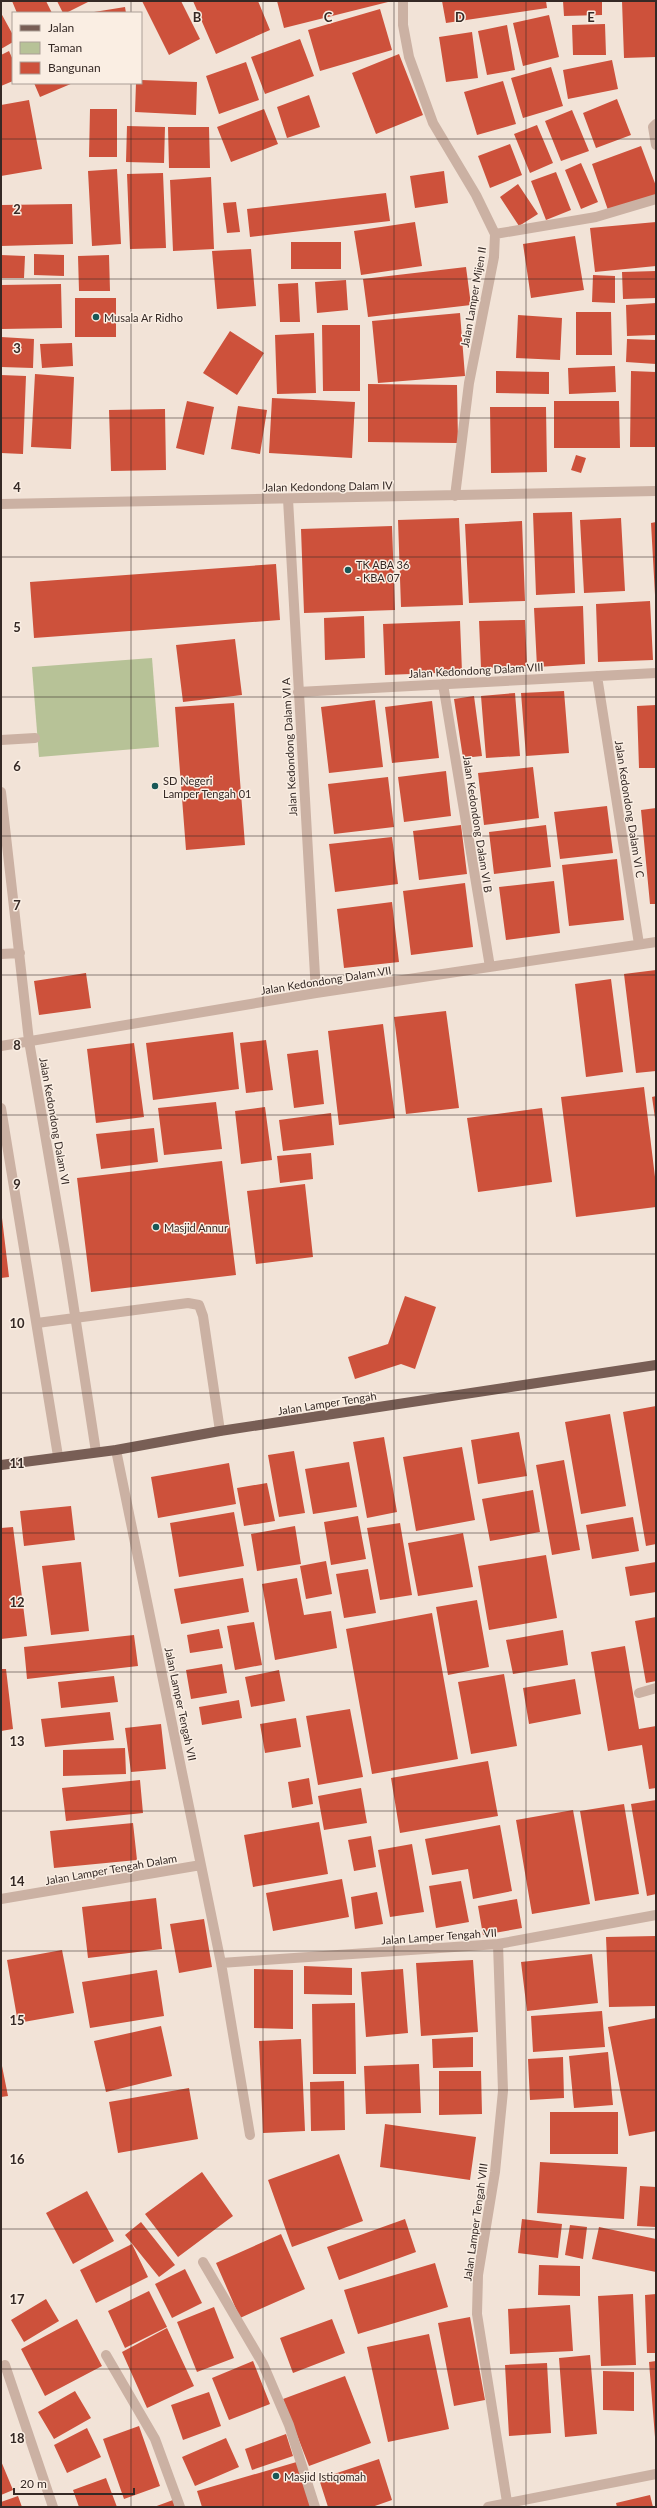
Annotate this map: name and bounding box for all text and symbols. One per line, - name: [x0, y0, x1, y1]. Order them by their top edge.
- text: B: [193, 9, 202, 25]
- text: C: [324, 9, 333, 25]
- text: D: [455, 9, 465, 25]
- text: E: [587, 9, 595, 25]
- legend: [12, 12, 142, 84]
- text: Jalan: [48, 20, 74, 35]
- text: Taman: [48, 40, 82, 55]
- text: Bangunan: [48, 60, 101, 75]
- text: 2: [13, 201, 21, 217]
- street label: Jalan Lamper Mijen II: [458, 246, 488, 348]
- place label: Musala Ar Ridho: [104, 311, 183, 324]
- marker: Musala Ar Ridho: [91, 312, 101, 322]
- text: 3: [13, 340, 21, 356]
- street label: Jalan Kedondong Dalam IV: [263, 478, 393, 494]
- text: 4: [13, 479, 21, 495]
- place label: TK ABA 36 - KBA 07: [356, 558, 409, 584]
- marker: TK ABA 36 - KBA 07: [343, 565, 353, 575]
- text: 5: [13, 619, 21, 635]
- street label: Jalan Kedondong Dalam VIII: [408, 660, 544, 680]
- street label: Jalan Kedondong Dalam VI A: [279, 677, 299, 817]
- street label: Jalan Kedondong Dalam VI C: [613, 739, 647, 879]
- street label: Jalan Kedondong Dalam VI B: [461, 754, 495, 894]
- text: 6: [13, 758, 21, 774]
- place label: SD Negeri Lamper Tengah 01: [163, 774, 251, 800]
- marker: SD Negeri Lamper Tengah 01: [150, 781, 160, 791]
- text: 7: [13, 897, 21, 913]
- street label: Jalan Kedondong Dalam VII: [260, 963, 392, 997]
- text: 8: [13, 1037, 21, 1053]
- street label: Jalan Kedondong Dalam VI: [37, 1056, 73, 1186]
- text: 9: [13, 1176, 21, 1192]
- place label: Masjid Annur: [164, 1221, 228, 1234]
- marker: Masjid Annur: [151, 1222, 161, 1232]
- text: 10: [9, 1315, 25, 1331]
- street label: Jalan Lamper Tengah: [277, 1389, 377, 1417]
- text: 11: [9, 1455, 25, 1471]
- text: 12: [9, 1594, 25, 1610]
- street label: Jalan Lamper Tengah VII: [163, 1646, 199, 1762]
- text: 13: [9, 1733, 25, 1749]
- street label: Jalan Lamper Tengah Dalam: [44, 1851, 178, 1887]
- text: 14: [9, 1873, 25, 1889]
- street label: Jalan Lamper Tengah VII: [381, 1925, 497, 1947]
- text: 15: [9, 2012, 25, 2028]
- text: 16: [9, 2151, 25, 2167]
- street label: Jalan Lamper Tengah VIII: [460, 2162, 490, 2282]
- text: 17: [9, 2291, 25, 2307]
- text: 18: [9, 2430, 25, 2446]
- scale bar: [14, 2470, 134, 2496]
- place label: Masjid Istiqomah: [284, 2470, 366, 2483]
- marker: Masjid Istiqomah: [271, 2471, 281, 2481]
- text: 20 m: [20, 2476, 47, 2491]

